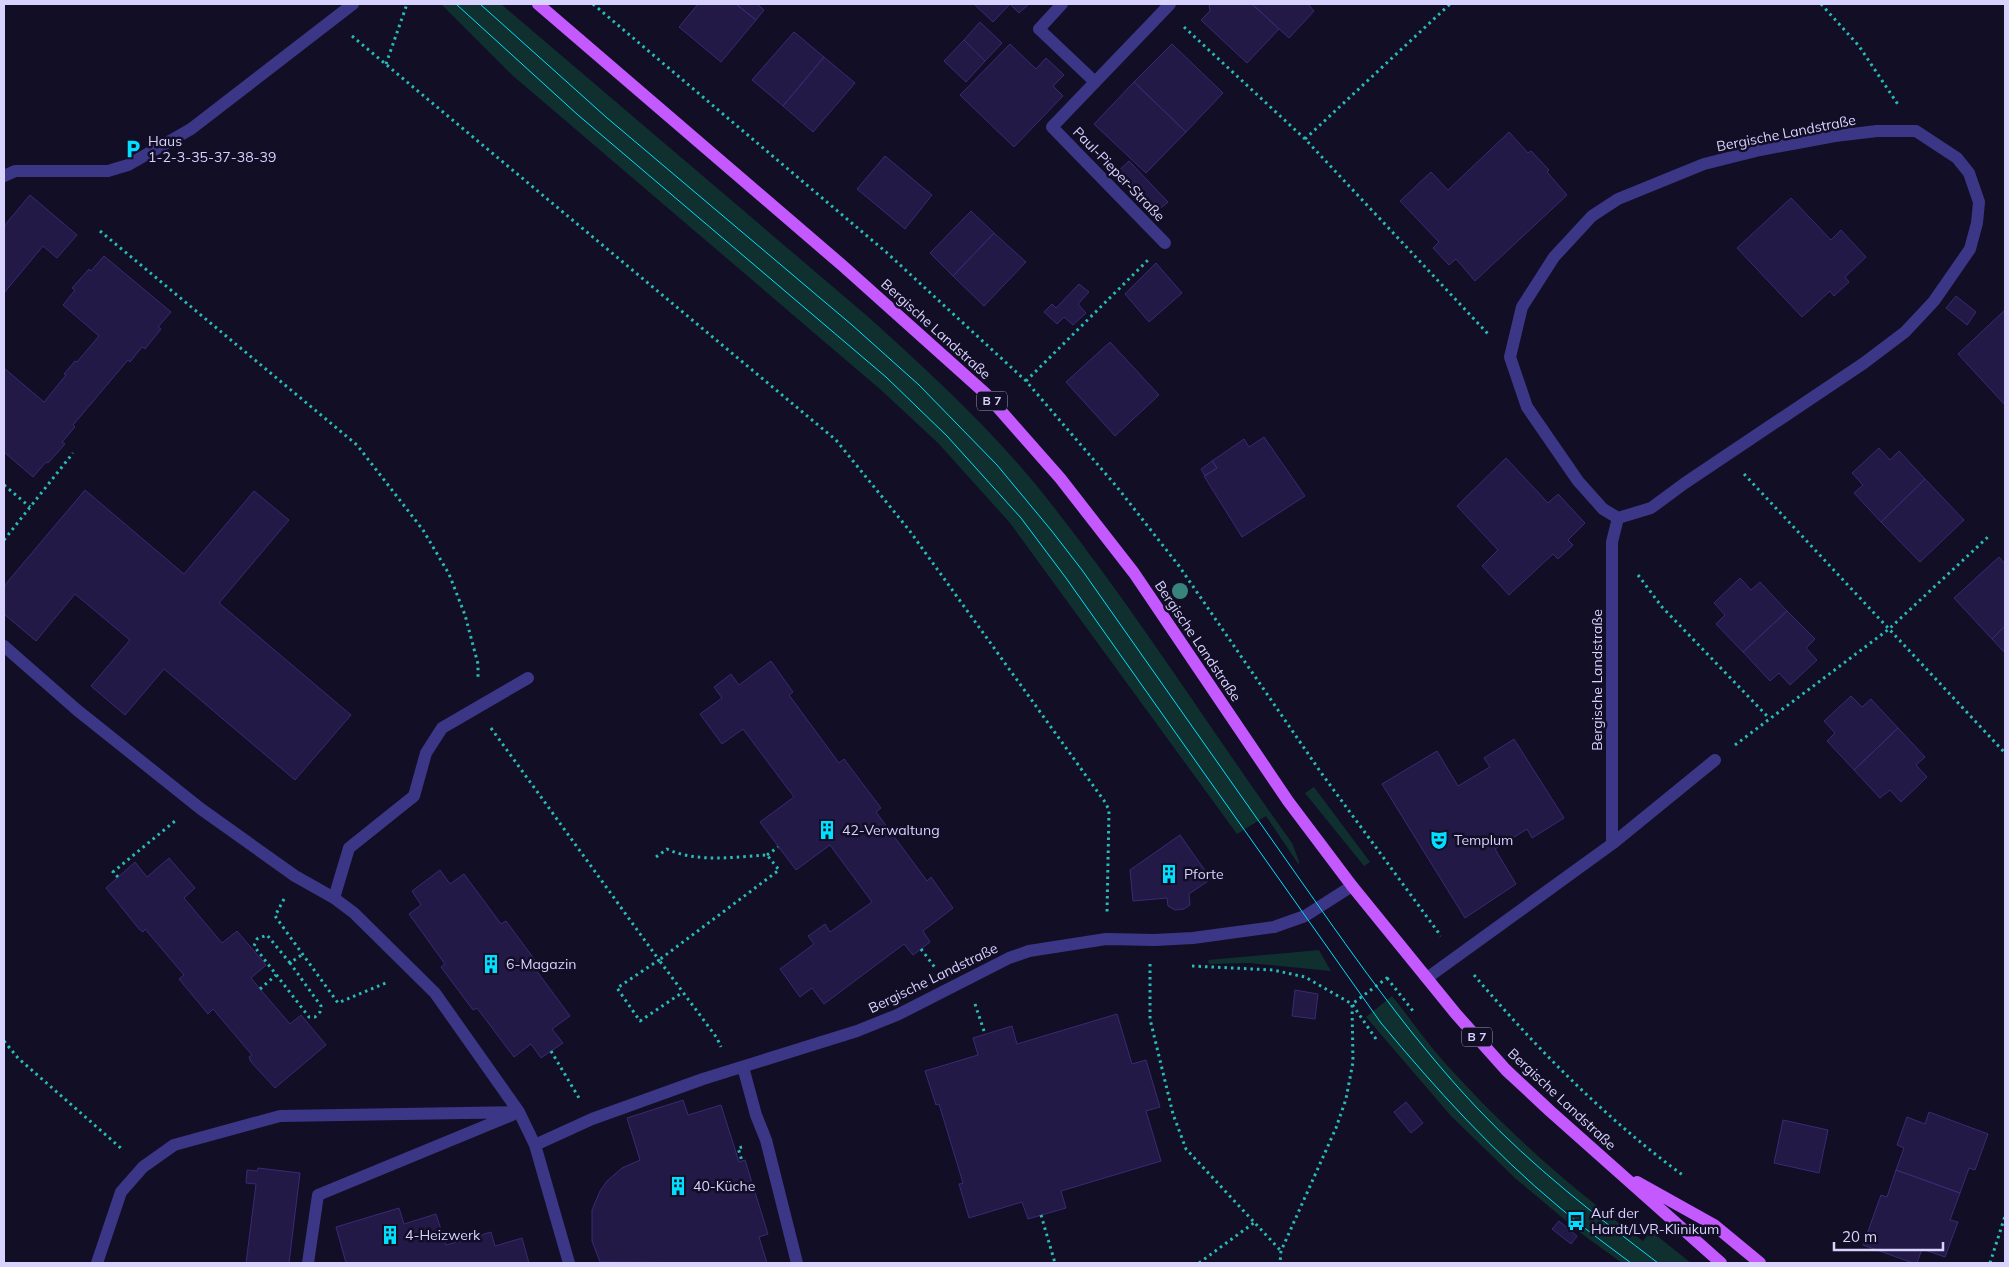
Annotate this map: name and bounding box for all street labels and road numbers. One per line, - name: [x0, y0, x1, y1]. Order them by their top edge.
- street label: Bergische Landstraße: [1715, 111, 1857, 155]
- street label: Paul-Pieper-Straße: [1069, 123, 1169, 225]
- street label: Bergische Landstraße: [877, 275, 995, 383]
- road number: B 7: [977, 392, 1007, 411]
- street label: Bergische Landstraße: [1151, 577, 1245, 705]
- street label: Bergische Landstraße: [1588, 609, 1606, 751]
- street label: Bergische Landstraße: [865, 939, 1001, 1017]
- road number: B 7: [1462, 1028, 1492, 1046]
- street label: Bergische Landstraße: [1504, 1044, 1620, 1154]

